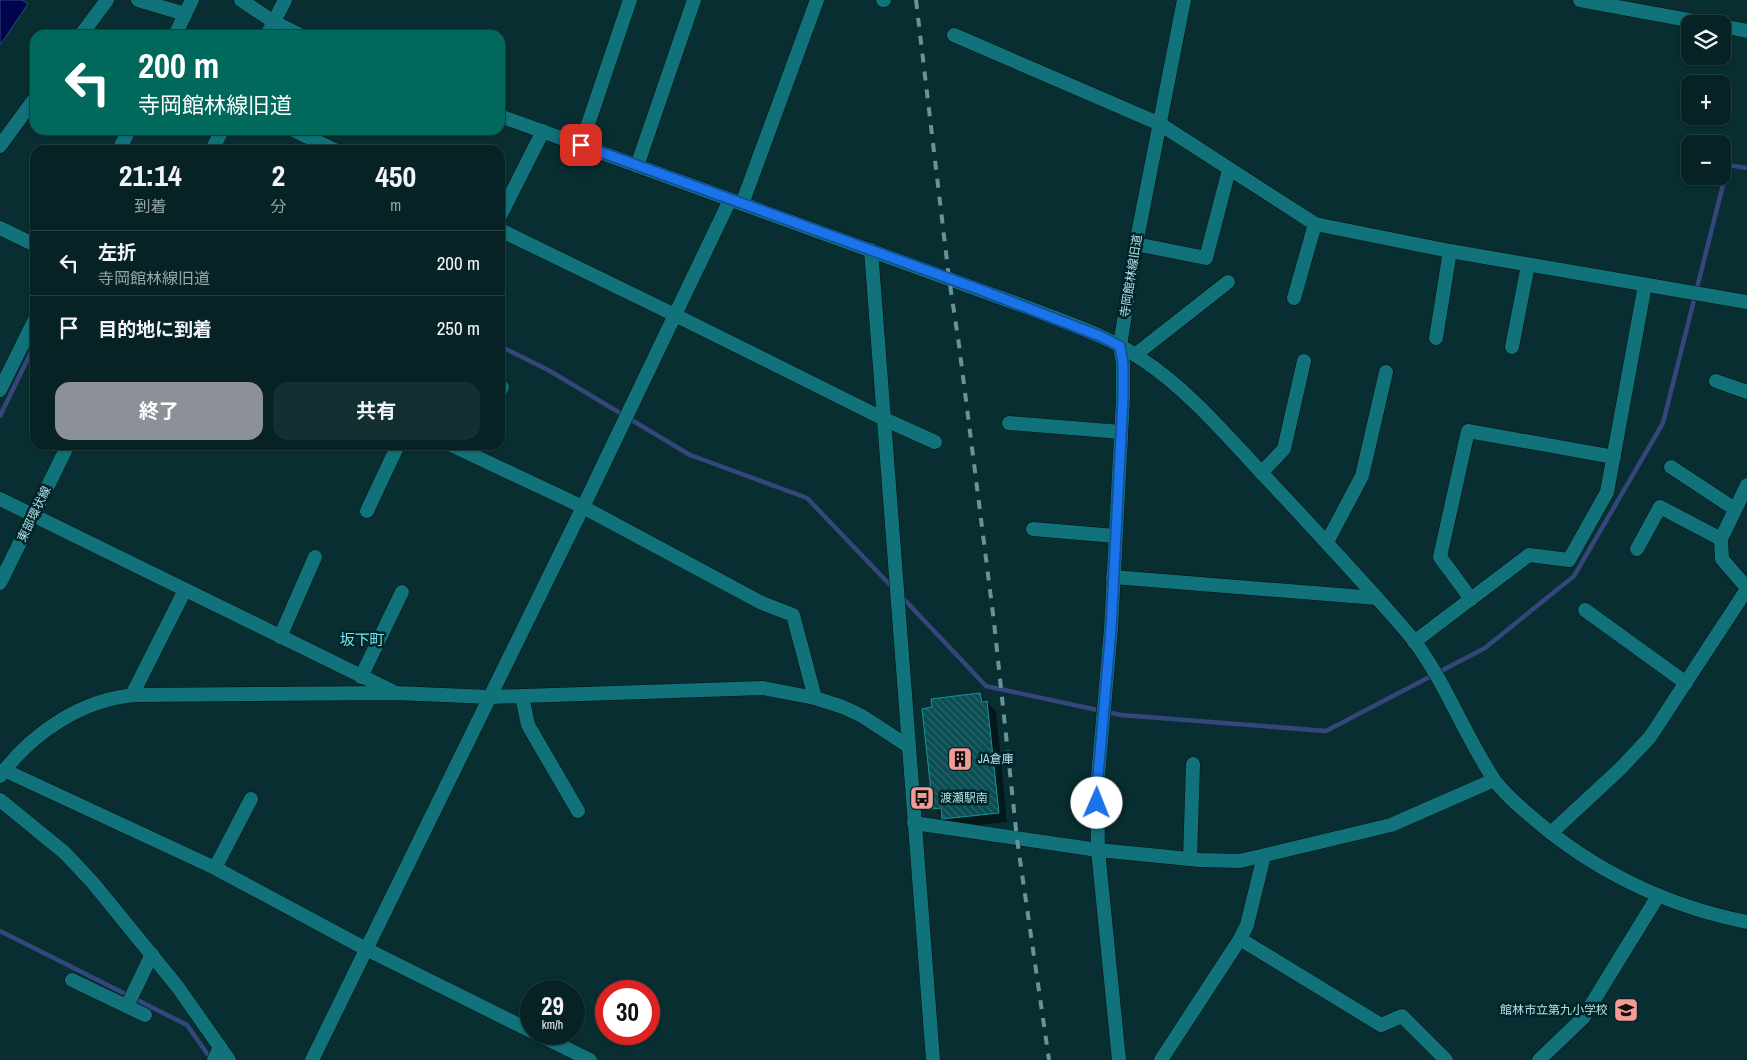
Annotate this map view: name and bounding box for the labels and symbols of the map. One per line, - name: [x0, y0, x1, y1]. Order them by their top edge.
- pin: [560, 124, 602, 166]
- street label: 寺岡館林線旧道: [1117, 233, 1145, 319]
- street label: 東部環状線: [14, 484, 54, 544]
- district label: 坂下町: [339, 629, 385, 650]
- building icon: JA倉庫: [947, 746, 973, 772]
- place label: JA倉庫: [978, 751, 1013, 767]
- position arrow: [1070, 776, 1122, 828]
- bus stop icon: 渡瀬駅南: [909, 785, 935, 811]
- place label: 渡瀬駅南: [940, 790, 988, 806]
- speed limit sign: 30: [595, 980, 660, 1045]
- school or university icon: 館林市立第九小学校: [1613, 997, 1639, 1023]
- place label: 館林市立第九小学校: [1500, 1002, 1608, 1018]

